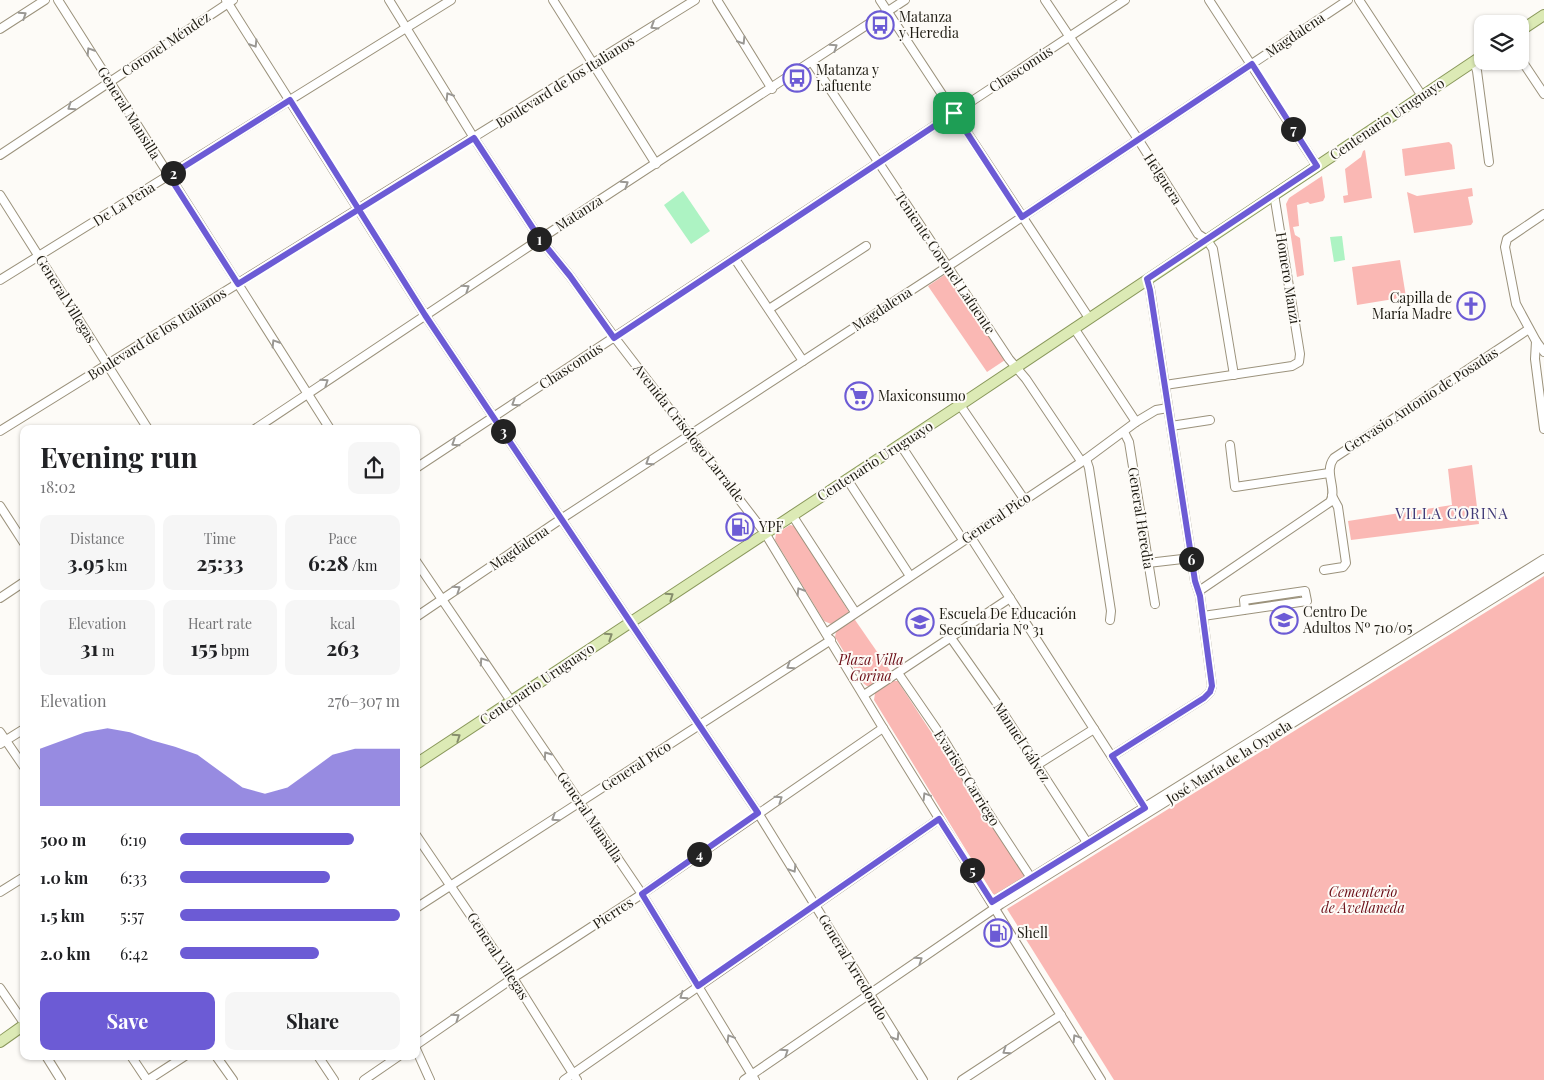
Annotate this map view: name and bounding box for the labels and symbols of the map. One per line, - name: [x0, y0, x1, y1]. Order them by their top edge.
- street label: Coronel Méndez: [118, 7, 214, 80]
- place label: Matanza y Heredia: [898, 7, 959, 42]
- street label: Magdalena: [1261, 8, 1328, 61]
- bus stop icon: Matanza y Heredia: [865, 10, 895, 40]
- one-way arrow: [17, 11, 26, 21]
- one-way arrow: [650, 20, 660, 29]
- street label: Boulevard de los Italianos: [492, 31, 638, 132]
- one-way arrow: [736, 36, 746, 45]
- one-way arrow: [248, 39, 258, 48]
- street label: Chascomús: [985, 41, 1056, 96]
- one-way arrow: [828, 44, 838, 53]
- one-way arrow: [87, 47, 96, 56]
- place label: Matanza y Lafuente: [816, 60, 879, 95]
- street label: General Mansilla: [93, 63, 166, 163]
- bus stop icon: Matanza y Lafuente: [782, 63, 812, 93]
- street label: Centenario Uruguayo: [1326, 73, 1448, 164]
- pin: [933, 92, 975, 134]
- one-way arrow: [445, 93, 455, 102]
- one-way arrow: [67, 101, 76, 111]
- pin: 7: [1280, 116, 1306, 142]
- street label: Helguera: [1140, 150, 1187, 208]
- pin: 2: [160, 160, 186, 186]
- street label: De La Peña: [89, 177, 158, 230]
- one-way arrow: [619, 181, 628, 190]
- street label: Teniente Coronel Lafuente: [891, 188, 1000, 338]
- street label: Matanza: [551, 190, 606, 235]
- pin: 1: [526, 226, 552, 252]
- street label: Homero Manzi: [1272, 231, 1305, 325]
- street label: General Villegas: [32, 251, 101, 346]
- street label: Magdalena: [848, 282, 915, 335]
- street label: Boulevard de los Italianos: [84, 283, 230, 384]
- one-way arrow: [460, 285, 469, 294]
- place label: Capilla de María Madre: [1372, 288, 1452, 323]
- church icon: Capilla de María Madre: [1456, 291, 1486, 321]
- street label: Chascomús: [535, 338, 606, 393]
- one-way arrow: [272, 340, 281, 349]
- street label: Gervasio Antonio de Posadas: [1340, 342, 1502, 457]
- street label: Avenida Crisólogo Larralde: [629, 359, 749, 506]
- one-way arrow: [319, 379, 328, 389]
- supermarket icon: Maxiconsumo: [844, 381, 874, 411]
- place label: Maxiconsumo: [878, 386, 966, 405]
- one-way arrow: [512, 397, 521, 406]
- street label: Centenario Uruguayo: [813, 416, 937, 505]
- pin: 3: [490, 418, 516, 444]
- one-way arrow: [451, 436, 460, 446]
- one-way arrow: [645, 456, 654, 465]
- street label: General Heredia: [1124, 466, 1159, 570]
- street label: General Pico: [957, 487, 1034, 548]
- district label: VILLA CORINA: [1394, 503, 1509, 523]
- fuel station icon: YPF: [725, 512, 755, 542]
- place label: YPF: [758, 517, 783, 536]
- street label: Magdalena: [485, 521, 552, 574]
- pin: 6: [1178, 546, 1204, 572]
- one-way arrow: [452, 586, 461, 596]
- one-way arrow: [797, 588, 806, 597]
- one-way arrow: [664, 592, 673, 602]
- place label: Centro De Adultos Nº 710/05: [1302, 602, 1413, 637]
- place label: Escuela De Educación Secundaria Nº 31: [939, 604, 1077, 639]
- school or university icon: Centro De Adultos Nº 710/05: [1269, 605, 1299, 635]
- school or university icon: Escuela De Educación Secundaria Nº 31: [905, 607, 935, 637]
- one-way arrow: [604, 633, 613, 642]
- street label: Centenario Uruguayo: [476, 638, 598, 729]
- park label: Plaza Villa Corina: [838, 650, 903, 685]
- one-way arrow: [480, 657, 489, 667]
- one-way arrow: [786, 660, 795, 670]
- street label: Manuel Gálvez: [990, 698, 1055, 785]
- street label: José María de la Oyuela: [1161, 715, 1295, 809]
- street label: Evaristo Carriego: [930, 726, 1005, 830]
- one-way arrow: [451, 734, 460, 743]
- street label: General Pico: [597, 736, 675, 795]
- one-way arrow: [544, 751, 553, 760]
- street label: General Mansilla: [553, 768, 628, 866]
- one-way arrow: [922, 793, 932, 802]
- one-way arrow: [774, 795, 783, 805]
- one-way arrow: [552, 812, 561, 821]
- pin: 4: [686, 842, 712, 866]
- pin: 5: [960, 858, 984, 882]
- one-way arrow: [786, 863, 796, 872]
- park label: Cementerio de Avellaneda: [1321, 882, 1405, 917]
- street label: Pierres: [589, 892, 637, 933]
- street label: General Villegas: [463, 908, 534, 1003]
- street label: General Arredondo: [814, 910, 893, 1024]
- fuel station icon: Shell: [983, 918, 1013, 948]
- place label: Shell: [1017, 923, 1048, 942]
- one-way arrow: [913, 957, 922, 967]
- one-way arrow: [679, 990, 689, 999]
- one-way arrow: [451, 1014, 460, 1023]
- one-way arrow: [890, 1032, 900, 1041]
- one-way arrow: [726, 1035, 736, 1044]
- one-way arrow: [1072, 1035, 1082, 1044]
- one-way arrow: [1002, 1045, 1011, 1055]
- one-way arrow: [779, 1049, 788, 1058]

